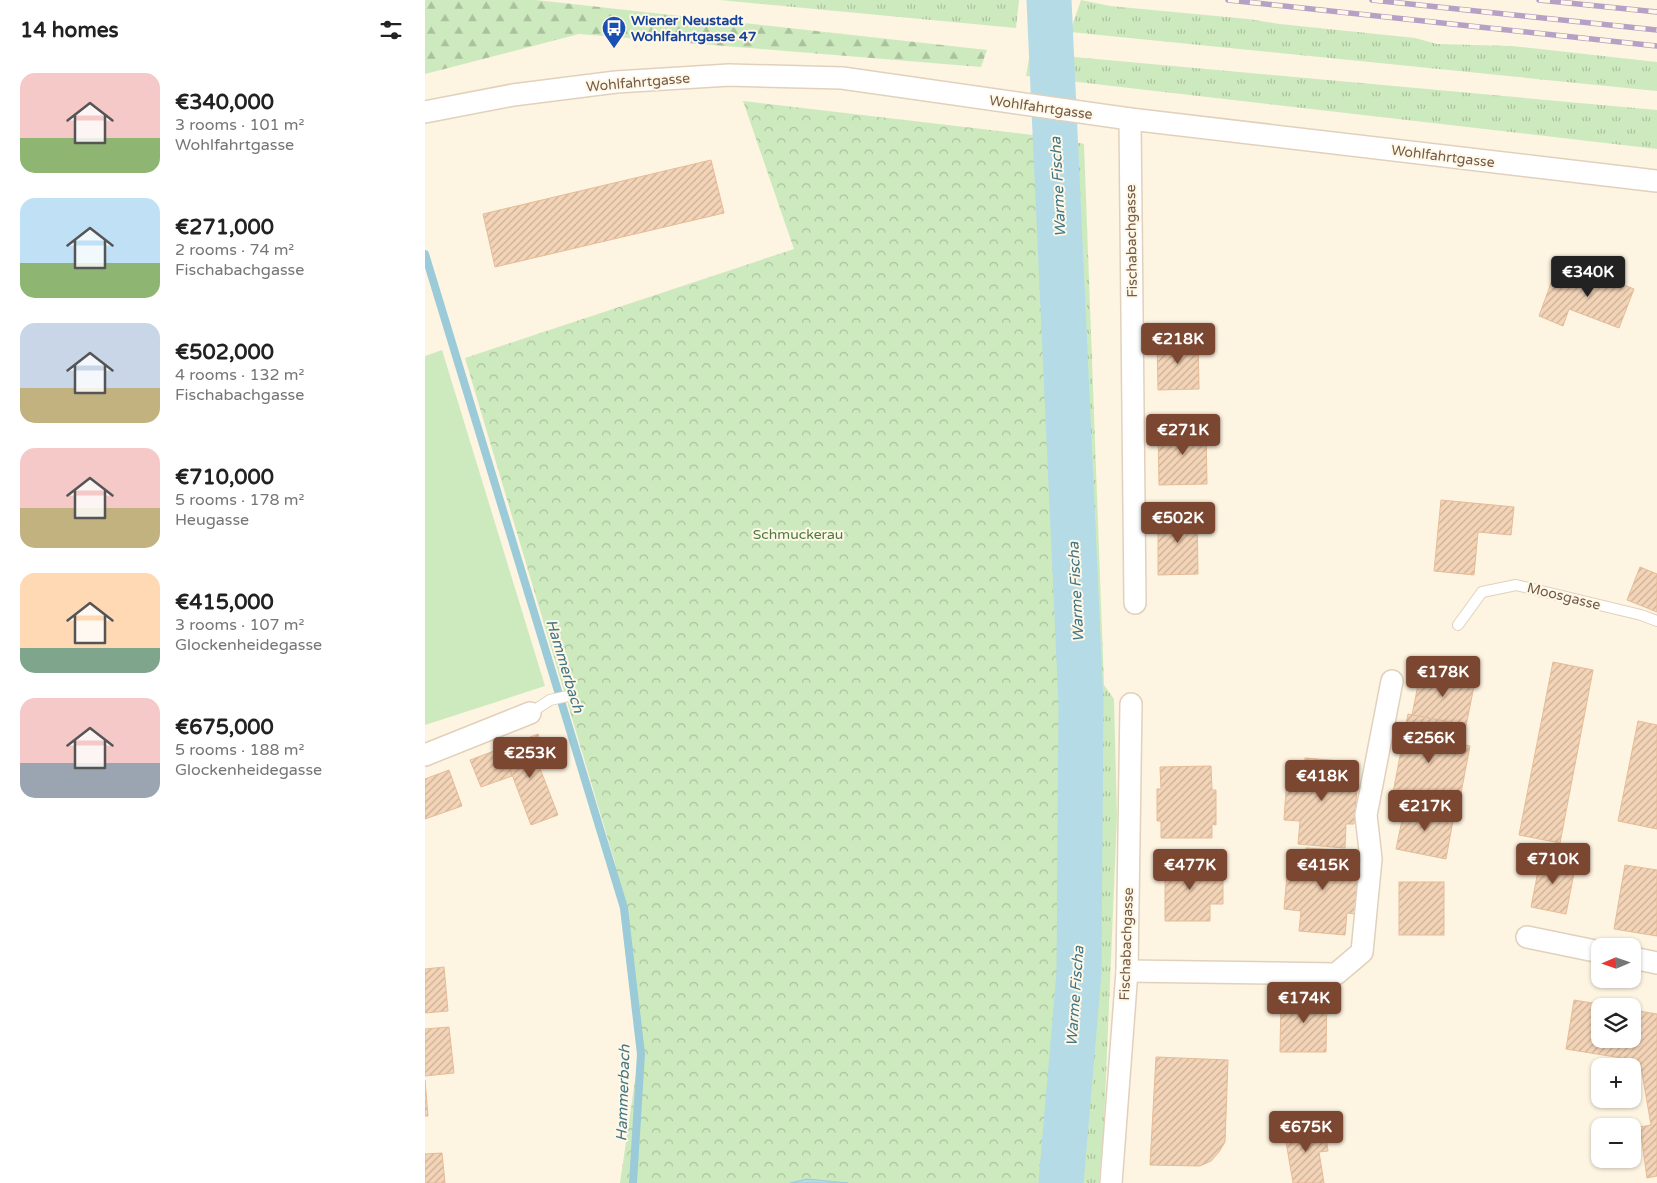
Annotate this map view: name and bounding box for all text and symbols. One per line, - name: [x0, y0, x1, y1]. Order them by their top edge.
- place label: Wiener Neustadt Wohlfahrtgasse 47: [631, 12, 757, 45]
- bus stop icon: Wiener Neustadt Wohlfahrtgasse 47: [601, 15, 627, 49]
- icon: filters: [377, 16, 405, 44]
- text: 14 homes: [20, 18, 119, 43]
- street label: Wohlfahrtgasse: [585, 69, 691, 96]
- text: €340,000: [175, 90, 274, 115]
- street label: Wohlfahrtgasse: [988, 92, 1094, 123]
- icon: home: [60, 93, 120, 153]
- text: 3 rooms · 101 m²: [175, 115, 304, 135]
- text: Wohlfahrtgasse: [175, 135, 294, 155]
- water label: Warme Fischa: [1046, 136, 1070, 238]
- street label: Wohlfahrtgasse: [1390, 142, 1496, 171]
- street label: Fischabachgasse: [1122, 184, 1141, 298]
- text: €271,000: [175, 215, 274, 240]
- icon: home: [60, 218, 120, 278]
- text: 2 rooms · 74 m²: [175, 240, 294, 260]
- pin: €340K: [1553, 256, 1623, 298]
- text: Fischabachgasse: [175, 260, 304, 280]
- text: €340K: [1562, 262, 1614, 282]
- pin: €218K: [1143, 322, 1213, 365]
- text: €218K: [1152, 329, 1204, 349]
- text: €502,000: [175, 340, 274, 365]
- icon: home: [60, 343, 120, 403]
- text: 4 rooms · 132 m²: [175, 365, 304, 385]
- text: Fischabachgasse: [175, 385, 304, 405]
- pin: €271K: [1148, 414, 1218, 456]
- text: €271K: [1157, 420, 1209, 440]
- text: €710,000: [175, 465, 274, 490]
- icon: home: [60, 468, 120, 528]
- text: 5 rooms · 178 m²: [175, 490, 304, 510]
- pin: €502K: [1143, 502, 1213, 544]
- text: €502K: [1152, 508, 1204, 528]
- text: Heugasse: [175, 510, 249, 530]
- park label: Schmuckerau: [753, 526, 843, 543]
- water label: Warme Fischa: [1064, 541, 1088, 643]
- street label: Moosgasse: [1525, 579, 1602, 614]
- text: €415,000: [175, 590, 274, 615]
- icon: home: [60, 593, 120, 653]
- text: 3 rooms · 107 m²: [175, 615, 304, 635]
- water label: Hammerbach: [542, 617, 588, 716]
- text: Glockenheidegasse: [175, 635, 322, 655]
- pin: €178K: [1408, 656, 1478, 698]
- text: €178K: [1417, 662, 1469, 682]
- text: €675,000: [175, 715, 274, 740]
- icon: home: [60, 718, 120, 778]
- pin: €256K: [1394, 722, 1464, 764]
- text: €256K: [1403, 728, 1455, 748]
- pin: €253K: [495, 736, 565, 779]
- text: 5 rooms · 188 m²: [175, 740, 304, 760]
- text: €253K: [504, 743, 556, 763]
- text: Glockenheidegasse: [175, 760, 322, 780]
- pin: €418K: [1287, 760, 1357, 802]
- text: €418K: [1296, 766, 1348, 786]
- pin: €217K: [1390, 790, 1460, 832]
- text: €217K: [1399, 796, 1451, 816]
- pin: €710K: [1518, 842, 1588, 885]
- pin: €477K: [1155, 848, 1225, 891]
- pin: €415K: [1288, 848, 1358, 891]
- text: €710K: [1527, 849, 1579, 869]
- text: €477K: [1164, 855, 1216, 875]
- text: €415K: [1297, 855, 1349, 875]
- street label: Fischabachgasse: [1116, 887, 1137, 1001]
- north arrow: [1591, 938, 1641, 988]
- map controls: [1591, 938, 1641, 1168]
- water label: Warme Fischa: [1063, 945, 1088, 1047]
- pin: €174K: [1269, 982, 1339, 1024]
- text: €174K: [1278, 988, 1330, 1008]
- button: layers: [1591, 998, 1641, 1048]
- water label: Hammerbach: [612, 1044, 634, 1142]
- button: +: [1591, 1058, 1641, 1108]
- pin: €675K: [1271, 1110, 1341, 1153]
- text: €675K: [1280, 1117, 1332, 1137]
- button: −: [1591, 1118, 1641, 1168]

